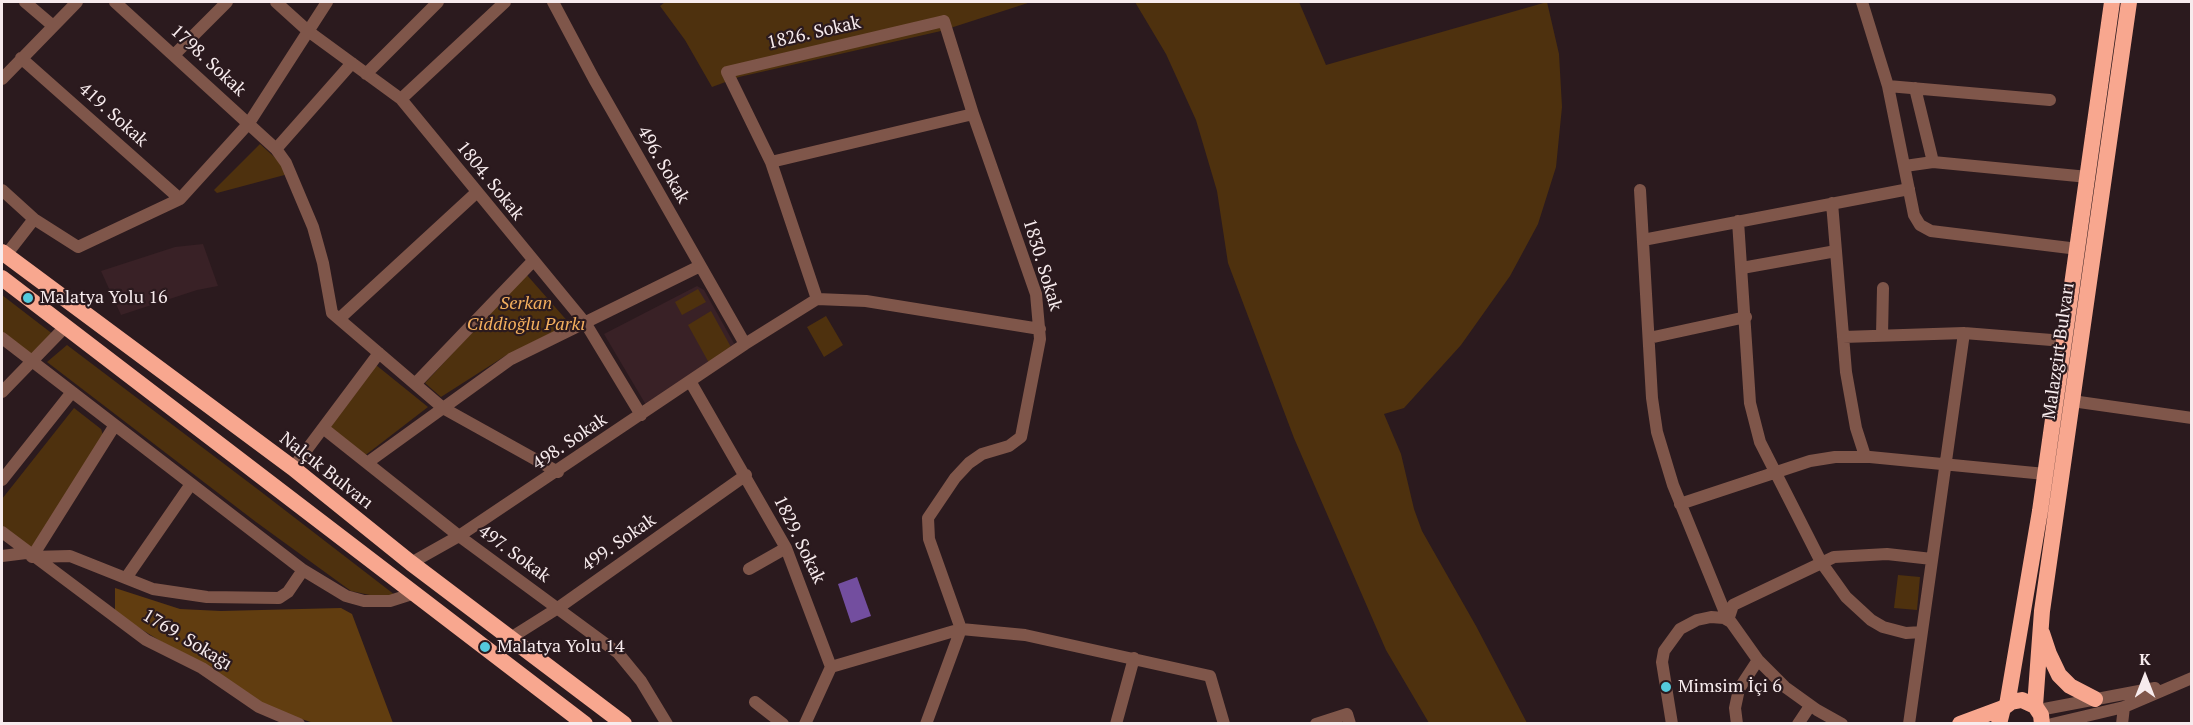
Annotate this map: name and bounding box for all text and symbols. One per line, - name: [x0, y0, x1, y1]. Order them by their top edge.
- street label: 1826. Sokak: [765, 12, 863, 54]
- street label: 1798. Sokak: [166, 21, 250, 101]
- street label: 419. Sokak: [74, 78, 152, 152]
- street label: 496. Sokak: [632, 123, 694, 207]
- street label: 1804. Sokak: [452, 137, 528, 225]
- street label: 1830. Sokak: [1018, 216, 1066, 314]
- street label: Malazgirt Bulvarı: [2039, 281, 2079, 421]
- place label: Malatya Yolu 16: [40, 287, 168, 309]
- marker: Malatya Yolu 16: [21, 291, 35, 305]
- park label: Serkan Ciddioğlu Parkı: [467, 293, 585, 336]
- street label: 498. Sokak: [529, 409, 611, 475]
- street label: Nalçık Bulvarı: [275, 428, 377, 514]
- street label: 1829. Sokak: [768, 493, 830, 587]
- street label: 499. Sokak: [578, 510, 660, 576]
- street label: 497. Sokak: [474, 521, 554, 587]
- street label: 1769. Sokağı: [138, 605, 236, 675]
- place label: Malatya Yolu 14: [497, 636, 625, 658]
- marker: Malatya Yolu 14: [478, 640, 492, 654]
- north arrow: [2115, 647, 2175, 707]
- text: K: [2139, 648, 2151, 670]
- place label: Mimsim İçi 6: [1678, 676, 1782, 698]
- marker: Mimsim İçi 6: [1659, 680, 1673, 694]

